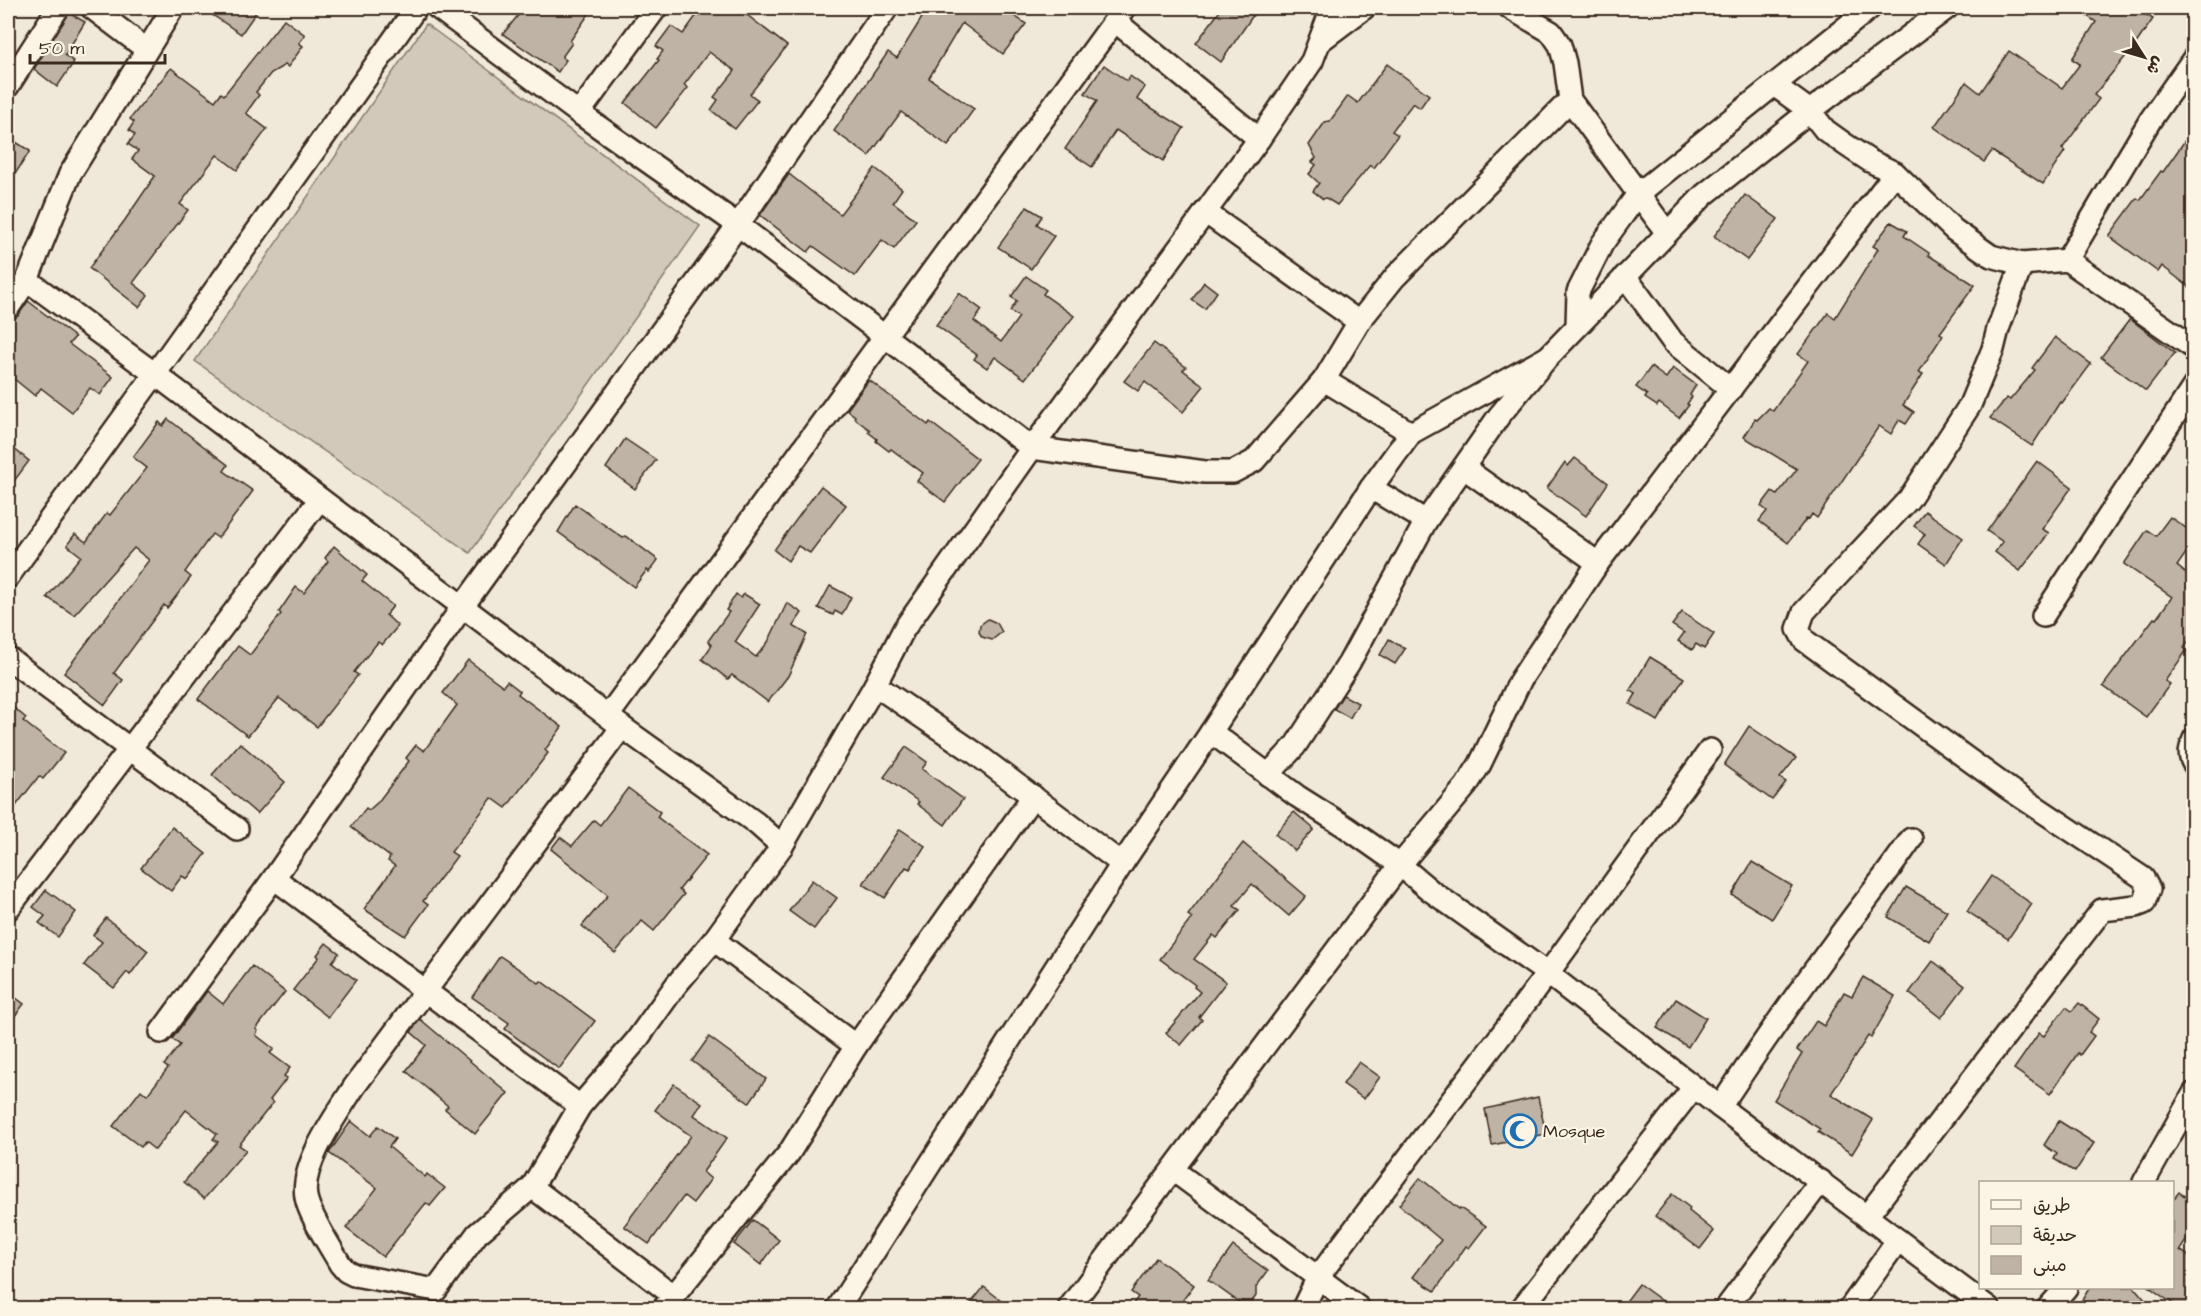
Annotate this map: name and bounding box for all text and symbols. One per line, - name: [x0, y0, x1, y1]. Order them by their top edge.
- scale bar: [30, 27, 165, 65]
- north arrow: [2114, 27, 2174, 87]
- text: 50 m: [39, 36, 84, 61]
- text: ش: [2141, 52, 2169, 79]
- mosque icon: Mosque: [1502, 1113, 1538, 1149]
- place label: Mosque: [1543, 1119, 1605, 1144]
- legend: [1979, 1181, 2174, 1289]
- text: طريق: [2033, 1193, 2071, 1218]
- text: حديقة: [2033, 1223, 2077, 1248]
- text: مبنى: [2033, 1253, 2067, 1278]

